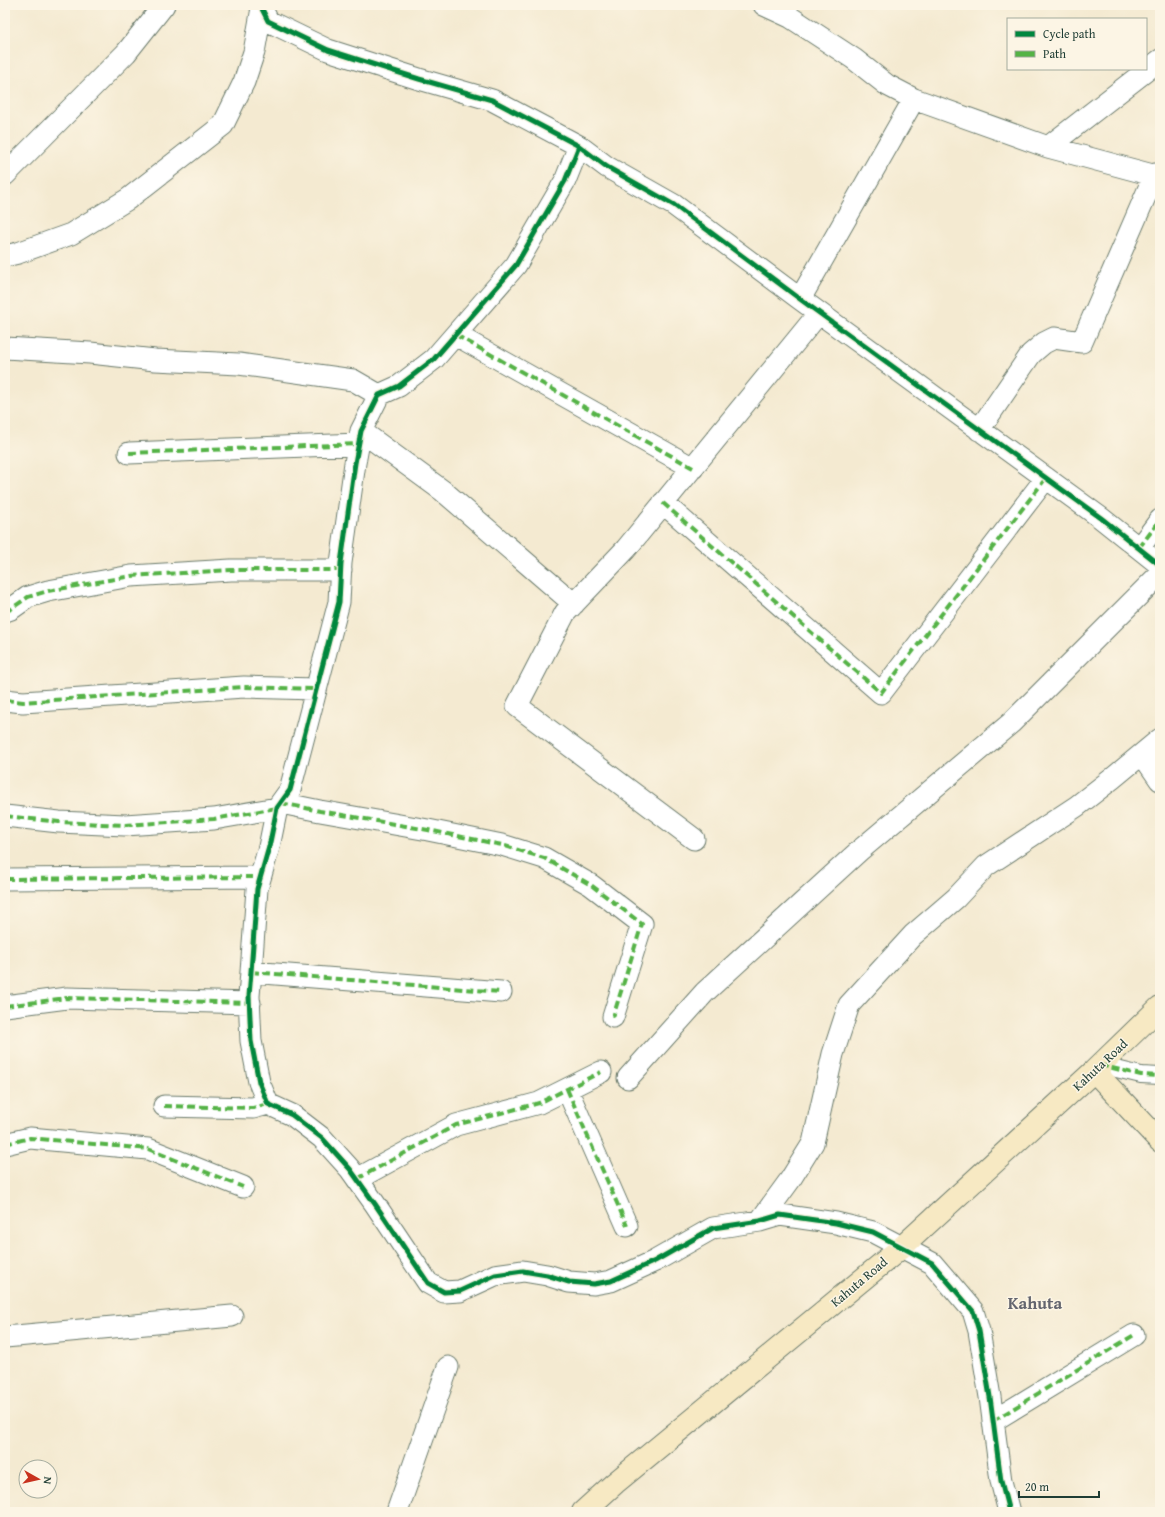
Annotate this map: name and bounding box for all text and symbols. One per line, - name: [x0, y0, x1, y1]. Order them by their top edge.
- legend: [1007, 18, 1147, 70]
- text: Cycle path: [1043, 25, 1096, 42]
- text: Path: [1043, 45, 1066, 62]
- street label: Kahuta Road: [1068, 1034, 1132, 1095]
- street label: Kahuta Road: [826, 1253, 892, 1311]
- district label: Kahuta: [1008, 1290, 1062, 1315]
- north arrow: [18, 1459, 58, 1499]
- scale bar: [1019, 1473, 1099, 1499]
- text: N: [39, 1476, 56, 1486]
- text: 20 m: [1025, 1478, 1049, 1495]

